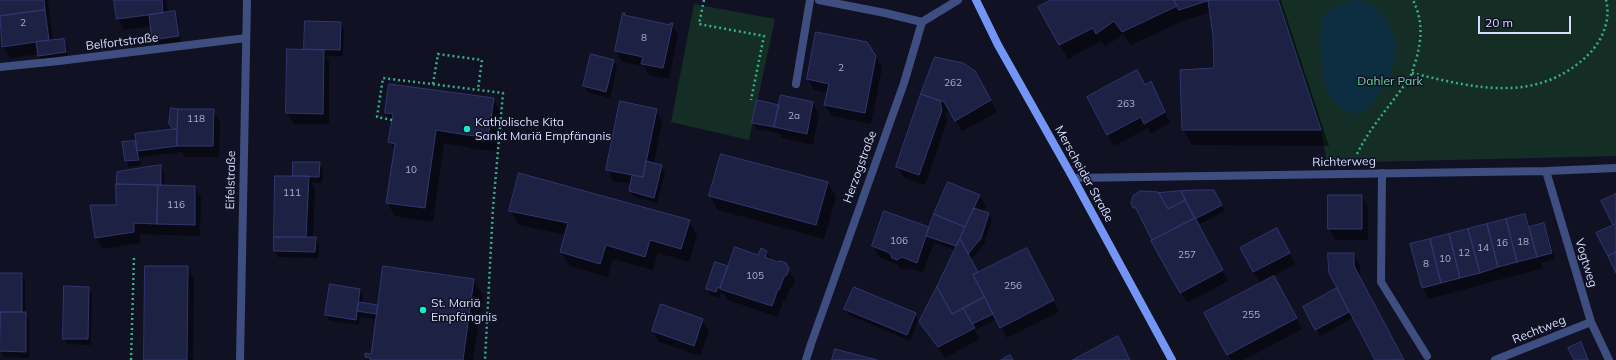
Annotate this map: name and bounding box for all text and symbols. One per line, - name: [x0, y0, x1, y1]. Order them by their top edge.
- scale bar: [1480, 8, 1573, 34]
- text: 20 m: [1485, 15, 1513, 30]
- house number: 2: [20, 17, 26, 29]
- street label: Belfortstraße: [85, 30, 159, 54]
- house number: 8: [641, 32, 647, 44]
- house number: 2: [838, 62, 844, 74]
- park label: Dahler Park: [1357, 74, 1423, 88]
- house number: 262: [944, 77, 962, 89]
- house number: 263: [1117, 98, 1135, 110]
- house number: 2a: [788, 110, 800, 122]
- house number: 118: [187, 113, 205, 125]
- place label: Katholische Kita Sankt Mariä Empfängnis: [475, 115, 611, 143]
- street label: Merscheider Straße: [1052, 123, 1116, 225]
- marker: Katholische Kita Sankt Mariä Empfängnis: [462, 124, 472, 134]
- street label: Herzogstraße: [840, 129, 880, 205]
- street label: Eifelstraße: [223, 150, 239, 210]
- street label: Richterweg: [1312, 154, 1376, 170]
- house number: 10: [405, 164, 417, 176]
- house number: 111: [283, 187, 301, 199]
- house number: 116: [167, 199, 185, 211]
- house number: 106: [890, 235, 908, 247]
- house number: 18: [1517, 236, 1529, 248]
- house number: 16: [1496, 237, 1508, 249]
- street label: Vogtweg: [1572, 237, 1600, 289]
- house number: 14: [1477, 242, 1489, 254]
- house number: 12: [1458, 247, 1470, 259]
- house number: 257: [1178, 249, 1196, 261]
- house number: 10: [1439, 253, 1451, 265]
- house number: 8: [1423, 258, 1429, 270]
- house number: 105: [746, 270, 764, 282]
- house number: 256: [1004, 280, 1022, 292]
- place label: St. Mariä Empfängnis: [431, 296, 497, 324]
- marker: St. Mariä Empfängnis: [418, 305, 428, 315]
- house number: 255: [1242, 309, 1260, 321]
- street label: Rechtweg: [1510, 313, 1568, 347]

